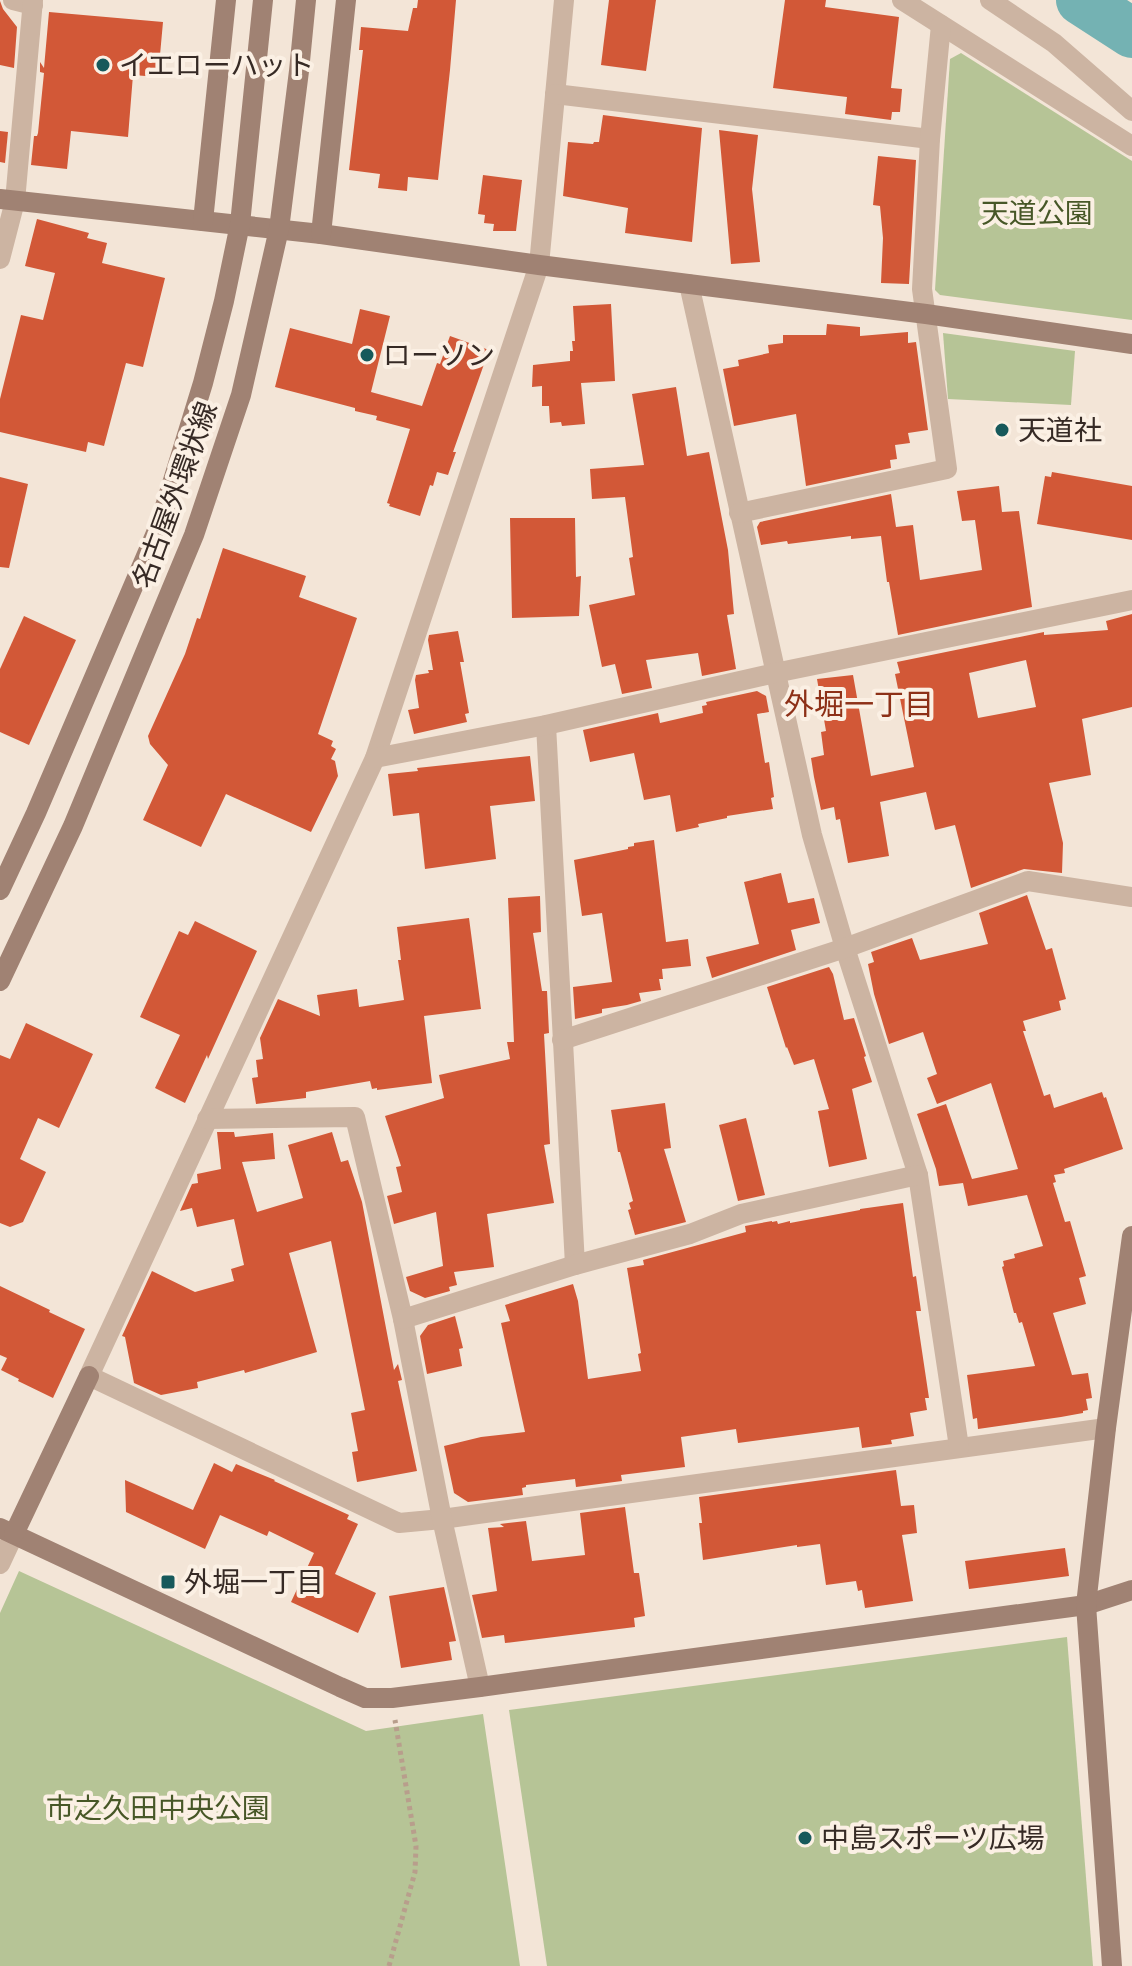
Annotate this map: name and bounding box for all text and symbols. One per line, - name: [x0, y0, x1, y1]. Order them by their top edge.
- place label: イエローハット: [119, 50, 314, 81]
- marker: イエローハット: [94, 56, 112, 74]
- park label: 天道公園: [981, 198, 1093, 229]
- place label: ローソン: [383, 340, 495, 371]
- marker: ローソン: [358, 346, 376, 364]
- street label: 名古屋外環状線: [127, 398, 223, 592]
- place label: 天道社: [1018, 415, 1102, 446]
- marker: 天道社: [993, 421, 1011, 439]
- district label: 外堀一丁目: [784, 688, 934, 721]
- place label: 外堀一丁目: [184, 1567, 324, 1598]
- marker: 外堀一丁目: [159, 1573, 177, 1591]
- park label: 市之久田中央公園: [46, 1793, 270, 1824]
- place label: 中島スポーツ広場: [821, 1823, 1044, 1854]
- marker: 中島スポーツ広場: [796, 1829, 814, 1847]

